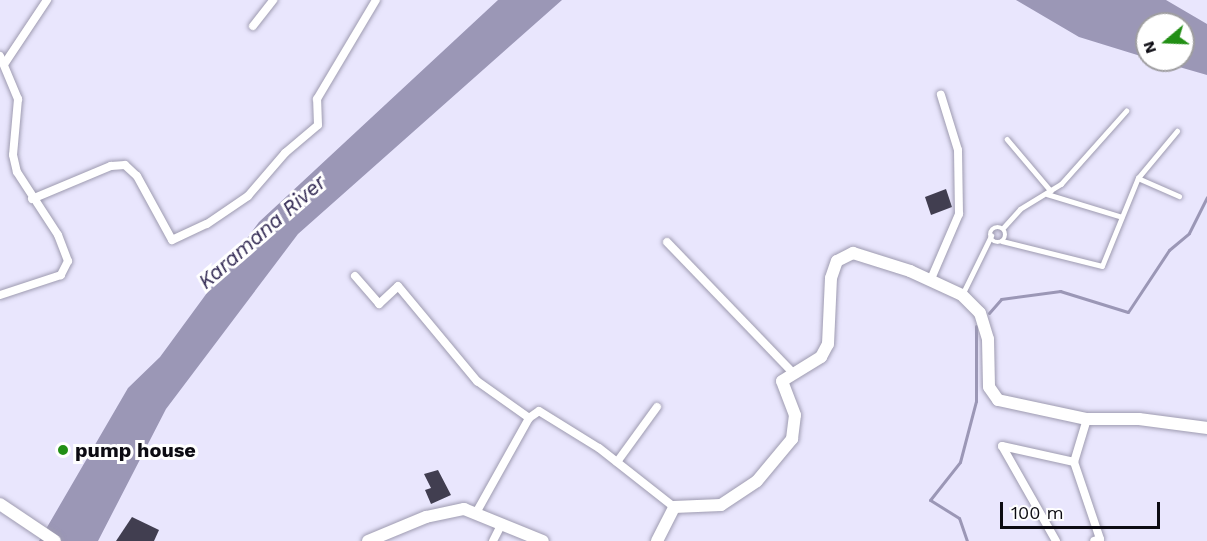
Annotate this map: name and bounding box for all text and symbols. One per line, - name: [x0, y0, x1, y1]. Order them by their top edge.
- north arrow: [1135, 12, 1195, 72]
- text: N: [1138, 39, 1160, 56]
- water label: Karamana River: [193, 170, 331, 294]
- place label: pump house: [75, 438, 196, 462]
- marker: pump house: [56, 443, 70, 457]
- scale bar: [1003, 490, 1164, 528]
- text: 100 m: [1011, 502, 1064, 523]

